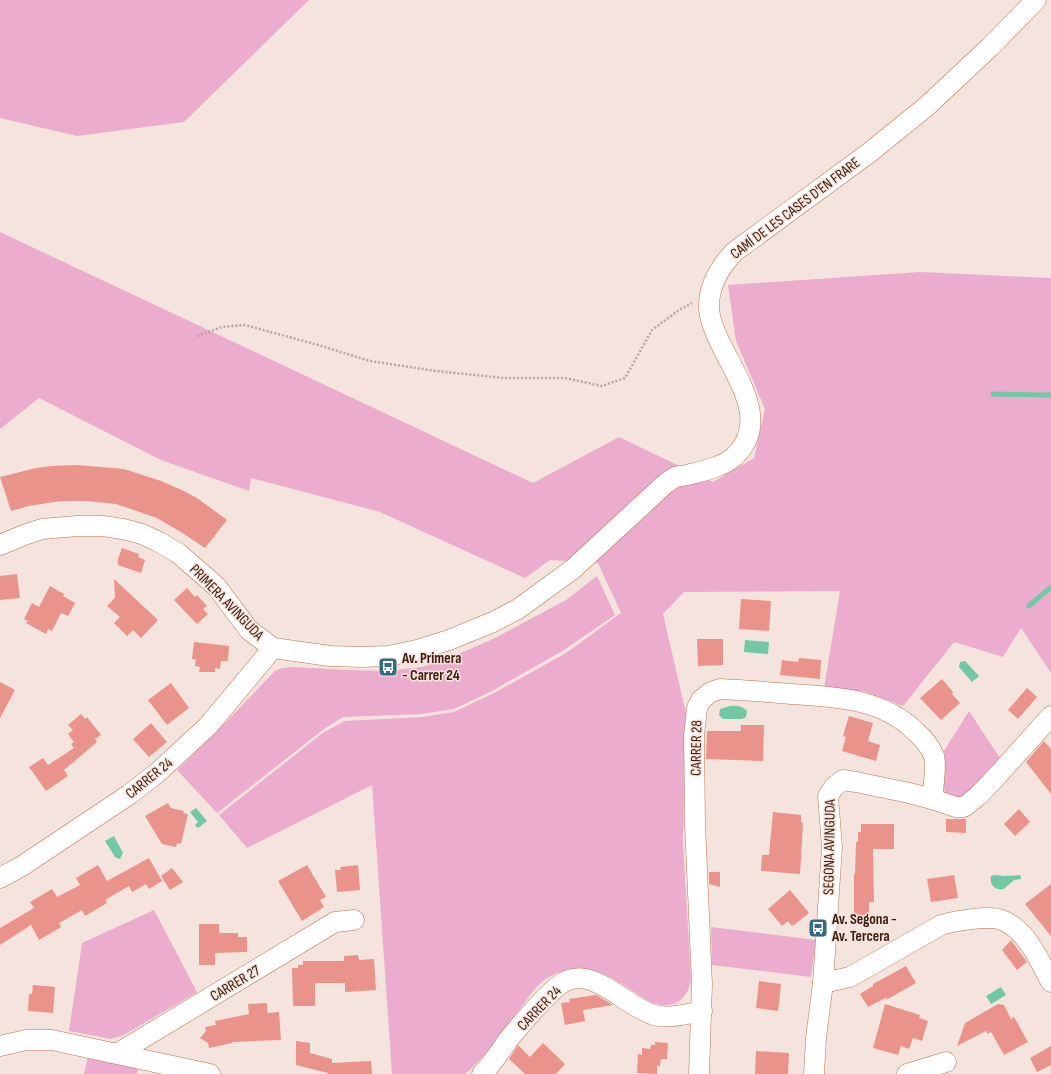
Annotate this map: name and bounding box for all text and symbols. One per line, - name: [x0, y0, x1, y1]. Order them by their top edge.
- street label: CAMÍ DE LES CASES D'EN FRARE: [727, 153, 864, 263]
- street label: PRIMERA AVINGUDA: [185, 560, 268, 645]
- place label: Av. Primera - Carrer 24: [401, 649, 461, 685]
- bus stop icon: Av. Primera - Carrer 24: [377, 656, 399, 678]
- street label: CARRER 28: [687, 720, 706, 776]
- street label: CARRER 24: [122, 754, 177, 803]
- street label: SEGONA AVINGUDA: [819, 798, 840, 895]
- place label: Av. Segona - Av. Tercera: [831, 910, 897, 946]
- bus stop icon: Av. Segona - Av. Tercera: [807, 917, 829, 939]
- street label: CARRER 27: [207, 961, 264, 1006]
- street label: CARRER 24: [513, 982, 565, 1035]

